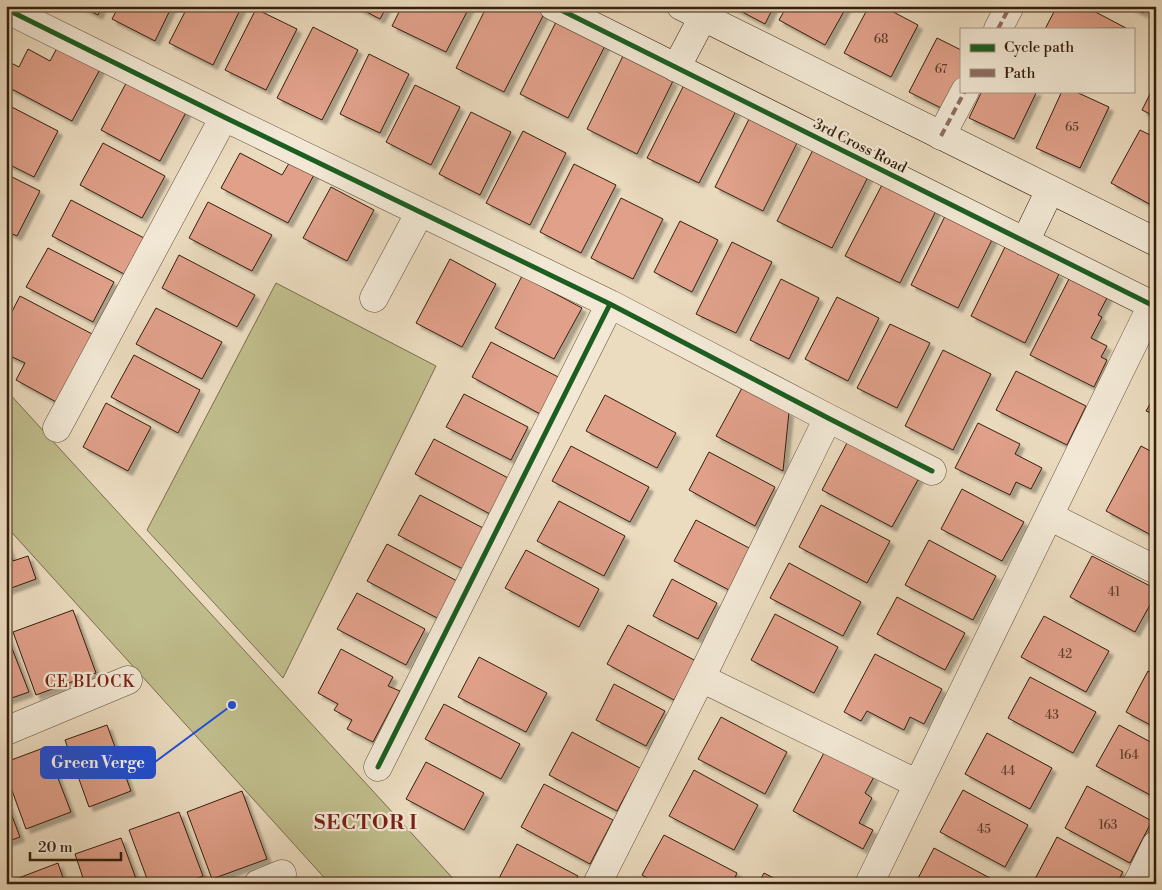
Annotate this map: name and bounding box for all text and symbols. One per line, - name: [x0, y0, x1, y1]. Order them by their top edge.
- legend: [960, 28, 1134, 92]
- house number: 68: [874, 32, 888, 47]
- text: Cycle path: [1004, 38, 1074, 57]
- house number: 67: [935, 62, 947, 77]
- text: Path: [1004, 64, 1036, 83]
- street label: 3rd Cross Road: [810, 114, 910, 178]
- house number: 65: [1065, 120, 1079, 135]
- house number: 41: [1108, 585, 1121, 600]
- house number: 42: [1058, 647, 1072, 662]
- district label: CE BLOCK: [45, 672, 136, 692]
- house number: 43: [1045, 708, 1059, 723]
- callout: Green Verge: [41, 747, 155, 778]
- house number: 164: [1119, 748, 1139, 763]
- text: Green Verge: [51, 753, 145, 773]
- house number: 44: [1001, 764, 1015, 779]
- district label: SECTOR I: [314, 811, 418, 836]
- house number: 163: [1099, 818, 1118, 833]
- house number: 45: [977, 822, 991, 837]
- scale bar: [30, 830, 121, 862]
- text: 20 m: [38, 838, 73, 857]

